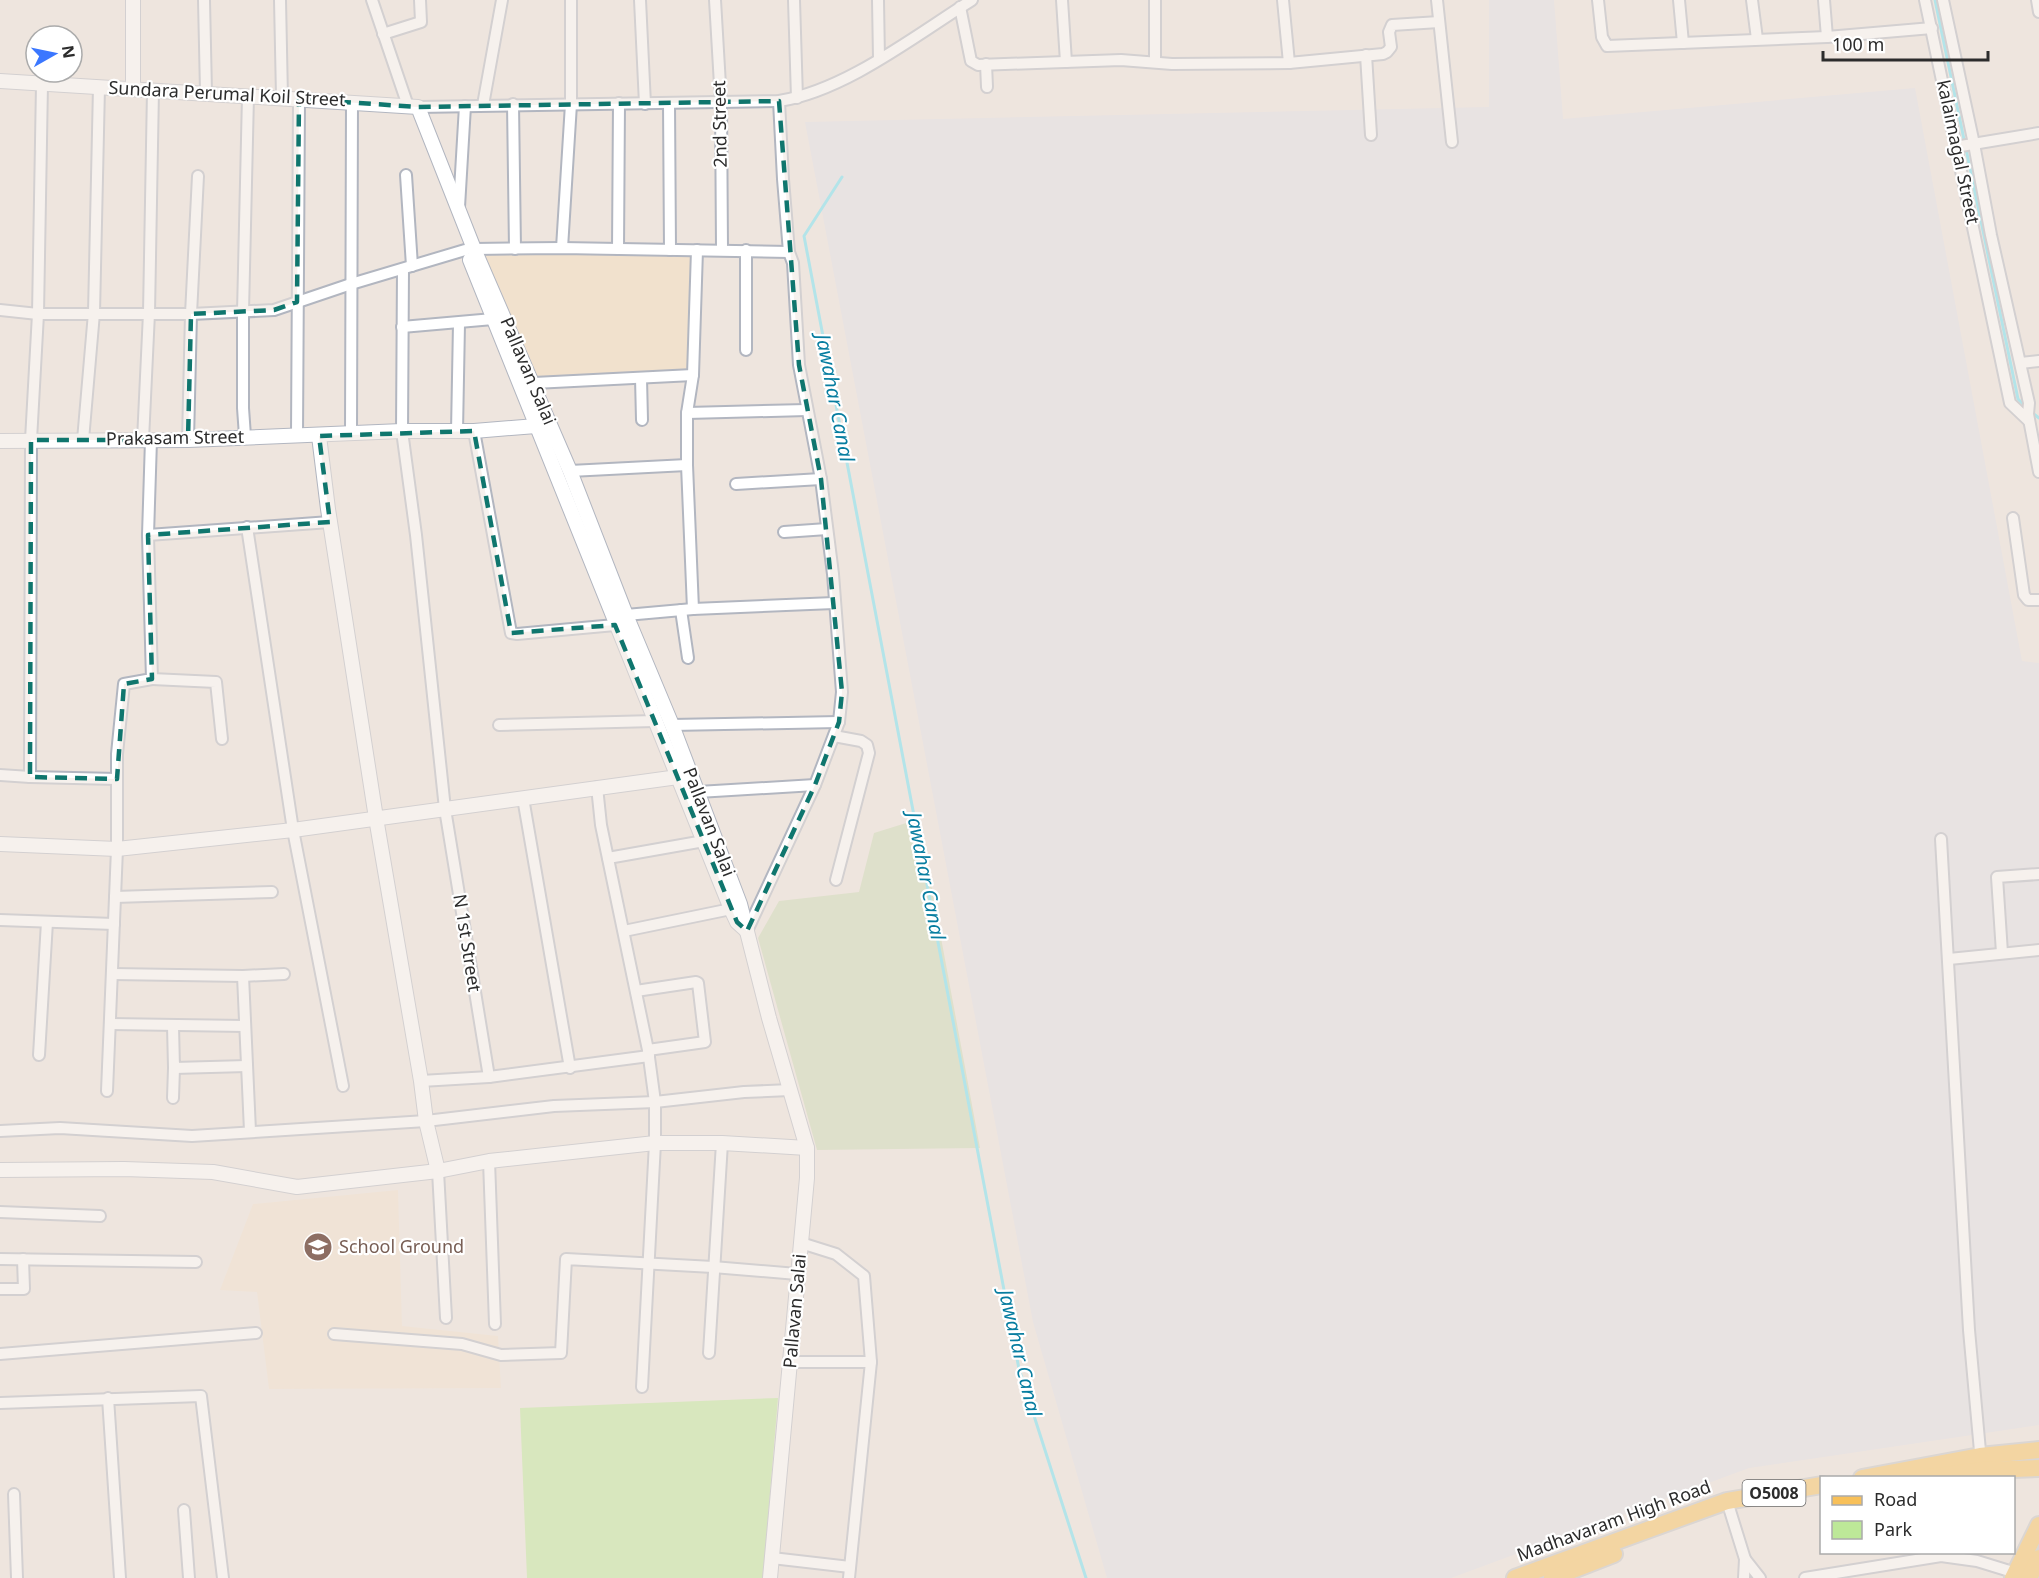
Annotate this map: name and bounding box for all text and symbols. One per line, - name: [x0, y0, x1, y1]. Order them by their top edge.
- north arrow: [24, 24, 84, 84]
- scale bar: [1823, 24, 1988, 62]
- text: 100 m: [1832, 32, 1884, 56]
- text: N: [57, 44, 81, 60]
- street label: Sundara Perumal Koil Street: [108, 75, 347, 111]
- street label: kalaimagal Street: [1932, 78, 1986, 227]
- street label: 2nd Street: [706, 80, 732, 168]
- street label: Pallavan Salai: [495, 313, 562, 428]
- water label: Jawahar Canal: [809, 328, 861, 465]
- street label: Prakasam Street: [106, 424, 245, 450]
- street label: Pallavan Salai: [678, 764, 742, 880]
- water label: Jawahar Canal: [900, 806, 952, 943]
- street label: N 1st Street: [448, 892, 488, 994]
- school or university icon: School Ground: [302, 1231, 334, 1263]
- place label: School Ground: [339, 1234, 464, 1258]
- street label: Pallavan Salai: [777, 1253, 811, 1369]
- water label: Jawahar Canal: [992, 1283, 1048, 1420]
- street label: Madhavaram High Road: [1513, 1474, 1714, 1566]
- legend: [1820, 1476, 2015, 1554]
- road number: O5008: [1742, 1480, 1806, 1506]
- text: Road: [1874, 1487, 1917, 1511]
- text: Park: [1874, 1517, 1912, 1541]

